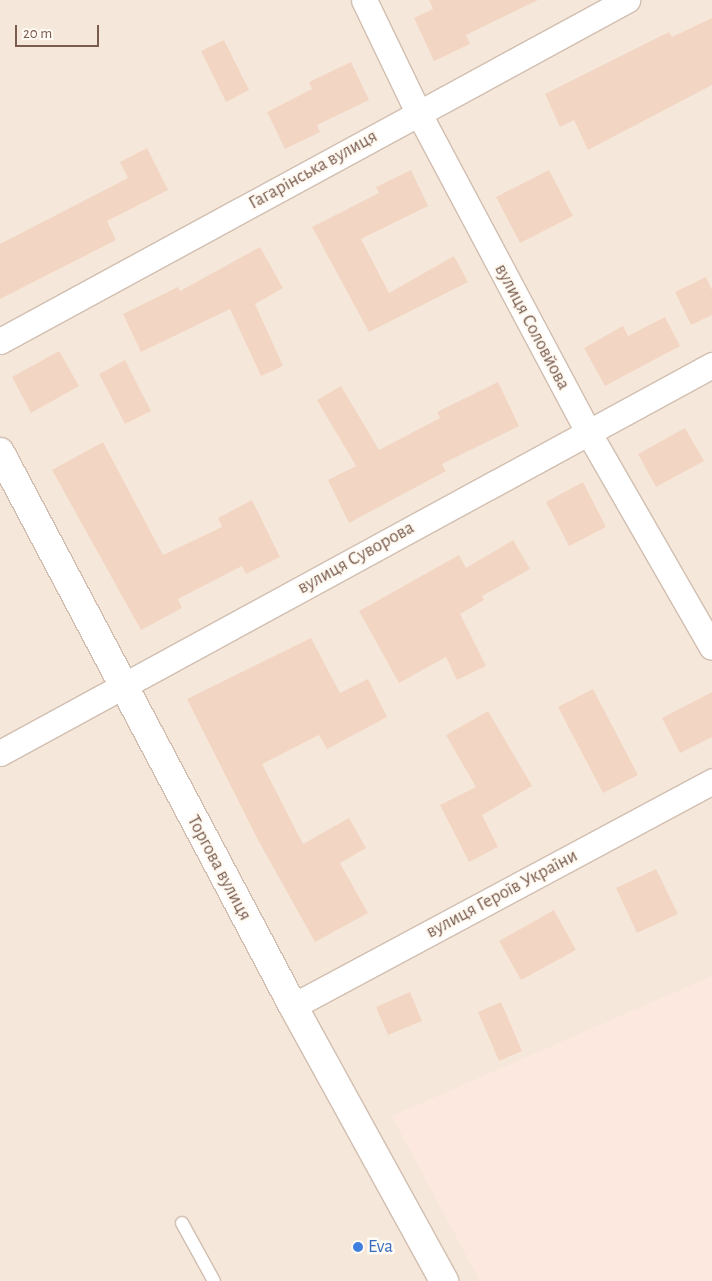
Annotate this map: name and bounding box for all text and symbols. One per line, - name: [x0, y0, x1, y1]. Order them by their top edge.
- scale bar: [18, 15, 101, 47]
- text: 20 m: [23, 26, 52, 41]
- street label: Гагарінська вулиця: [245, 125, 381, 215]
- street label: вулиця Соловйова: [489, 260, 575, 394]
- street label: вулиця Суворова: [294, 517, 418, 599]
- street label: Торгова вулиця: [182, 811, 256, 925]
- street label: вулиця Героїв України: [422, 844, 582, 944]
- place label: Eva: [368, 1236, 393, 1258]
- marker: Eva: [352, 1241, 364, 1253]

